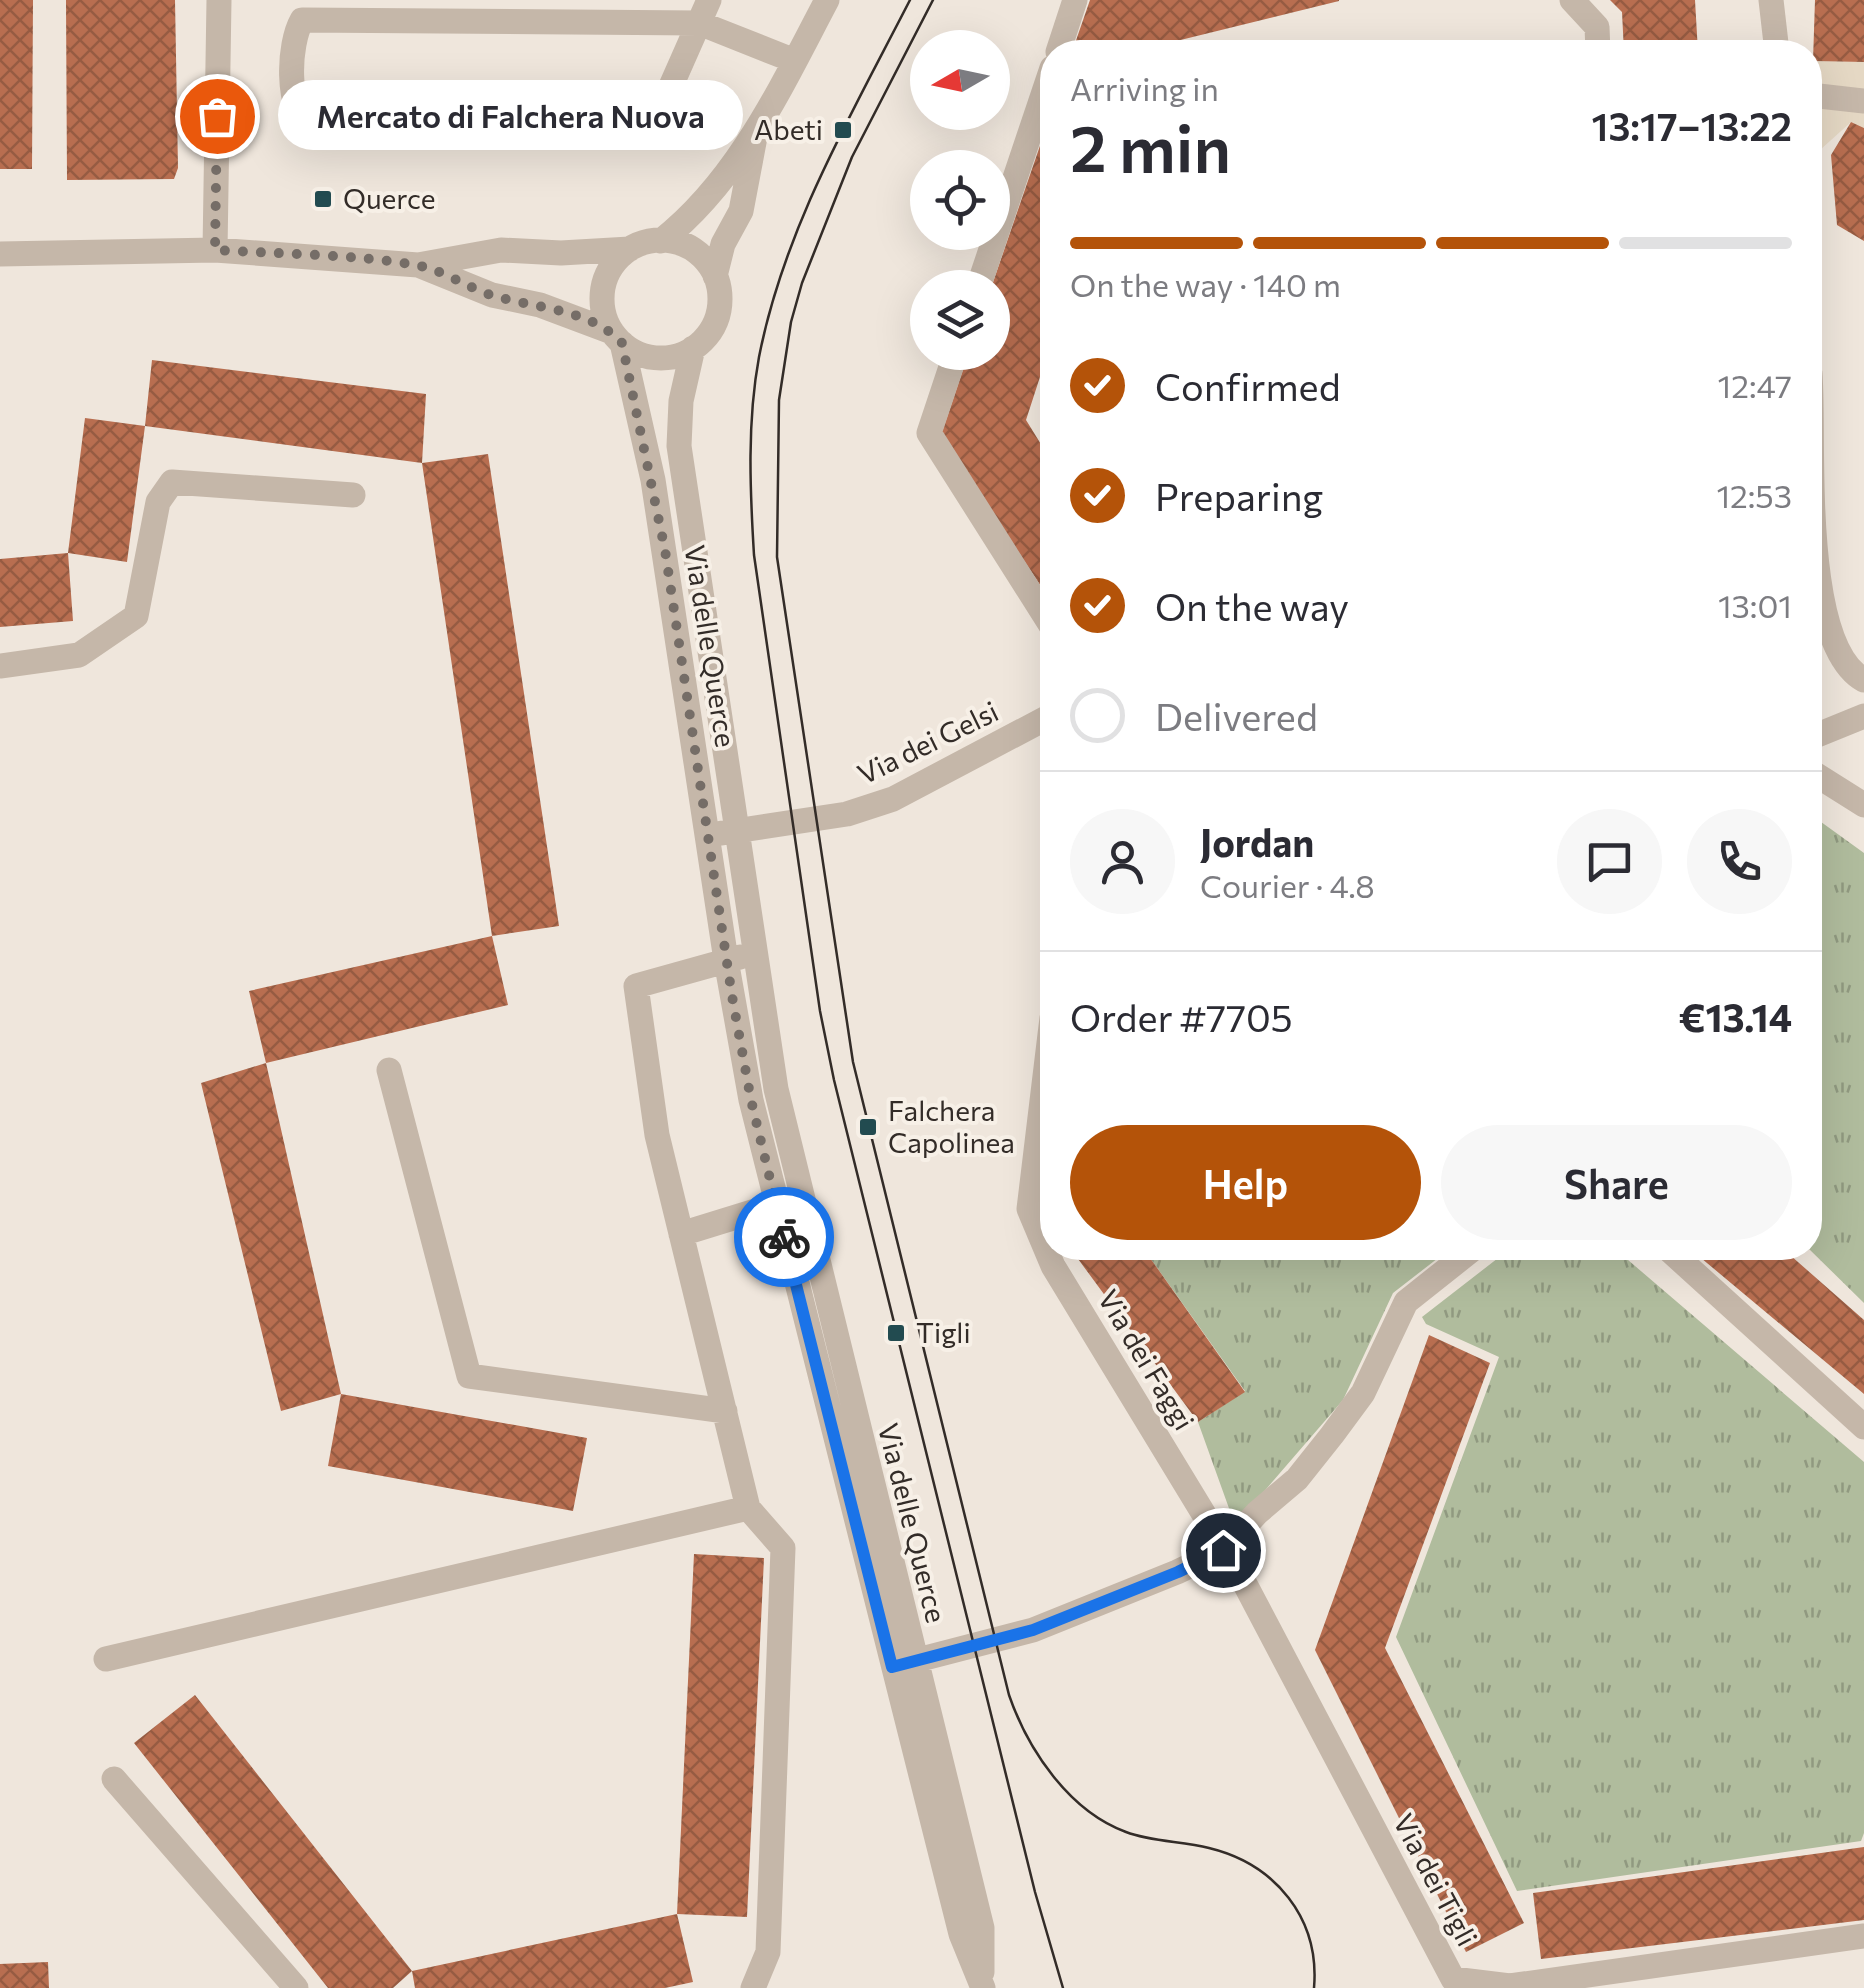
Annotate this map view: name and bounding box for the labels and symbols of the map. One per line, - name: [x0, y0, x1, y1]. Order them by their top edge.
- north arrow: [910, 30, 1010, 130]
- pin: [175, 74, 260, 159]
- callout: Mercato di Falchera Nuova: [277, 81, 742, 151]
- place label: Abeti: [754, 112, 823, 146]
- marker: Abeti: [832, 119, 854, 141]
- place label: Querce: [343, 181, 436, 215]
- marker: Querce: [312, 188, 334, 210]
- street label: Via delle Querce: [678, 542, 744, 749]
- street label: Via dei Gelsi: [852, 693, 1003, 791]
- place label: Falchera Capolinea: [888, 1093, 1015, 1159]
- marker: Falchera Capolinea: [857, 1116, 879, 1138]
- courier: [734, 1187, 834, 1287]
- street label: Via dei Faggi: [1092, 1283, 1202, 1436]
- place label: Tigli: [916, 1315, 971, 1349]
- marker: Tigli: [885, 1322, 907, 1344]
- street label: Via delle Querce: [872, 1420, 954, 1626]
- pin: [1181, 1508, 1266, 1593]
- street label: Via dei Tigli: [1387, 1808, 1485, 1951]

